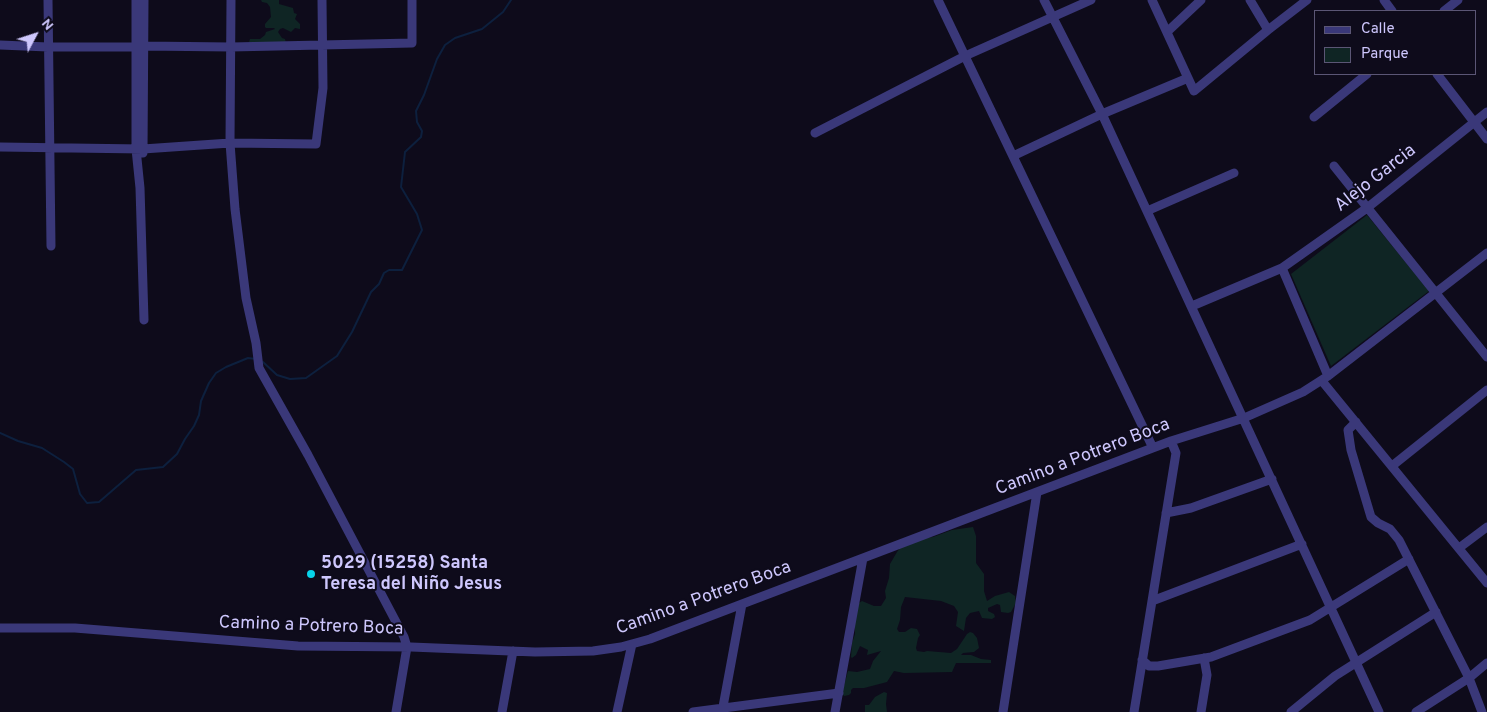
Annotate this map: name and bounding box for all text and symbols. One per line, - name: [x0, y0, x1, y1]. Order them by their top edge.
- north arrow: [10, 10, 60, 60]
- legend: [1314, 10, 1477, 75]
- text: N: [37, 16, 57, 34]
- text: Calle: [1361, 20, 1395, 39]
- text: Parque: [1361, 45, 1409, 64]
- street label: Alejo Garcia: [1331, 141, 1421, 217]
- street label: Camino a Potrero Boca: [993, 415, 1173, 501]
- place label: 5029 (15258) Santa Teresa del Niño Jesus: [321, 553, 502, 596]
- street label: Camino a Potrero Boca: [614, 557, 794, 641]
- marker: 5029 (15258) Santa Teresa del Niño Jesus: [305, 568, 317, 580]
- street label: Camino a Potrero Boca: [218, 613, 404, 641]

